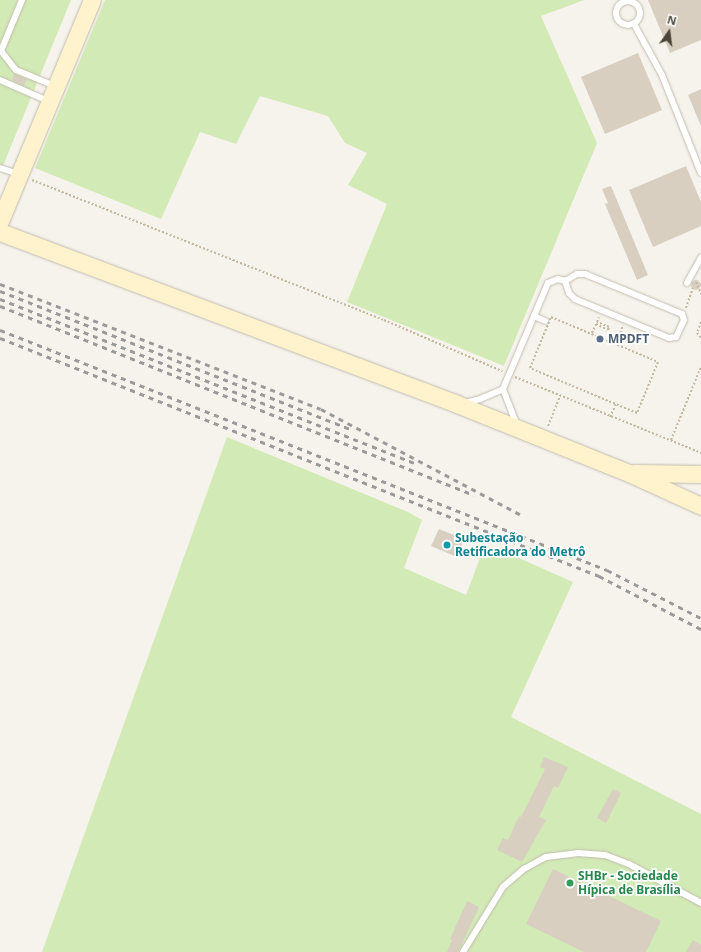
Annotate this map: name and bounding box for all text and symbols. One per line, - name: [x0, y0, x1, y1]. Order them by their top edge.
- north arrow: [649, 12, 689, 52]
- text: N: [666, 12, 678, 28]
- place label: MPDFT: [608, 332, 649, 346]
- marker: MPDFT: [595, 334, 605, 344]
- place label: Subestação Retificadora do Metrô: [455, 531, 585, 559]
- marker: Subestação Retificadora do Metrô: [442, 540, 452, 550]
- place label: SHBr - Sociedade Hípica de Brasília: [578, 869, 681, 897]
- marker: SHBr - Sociedade Hípica de Brasília: [565, 878, 575, 888]

